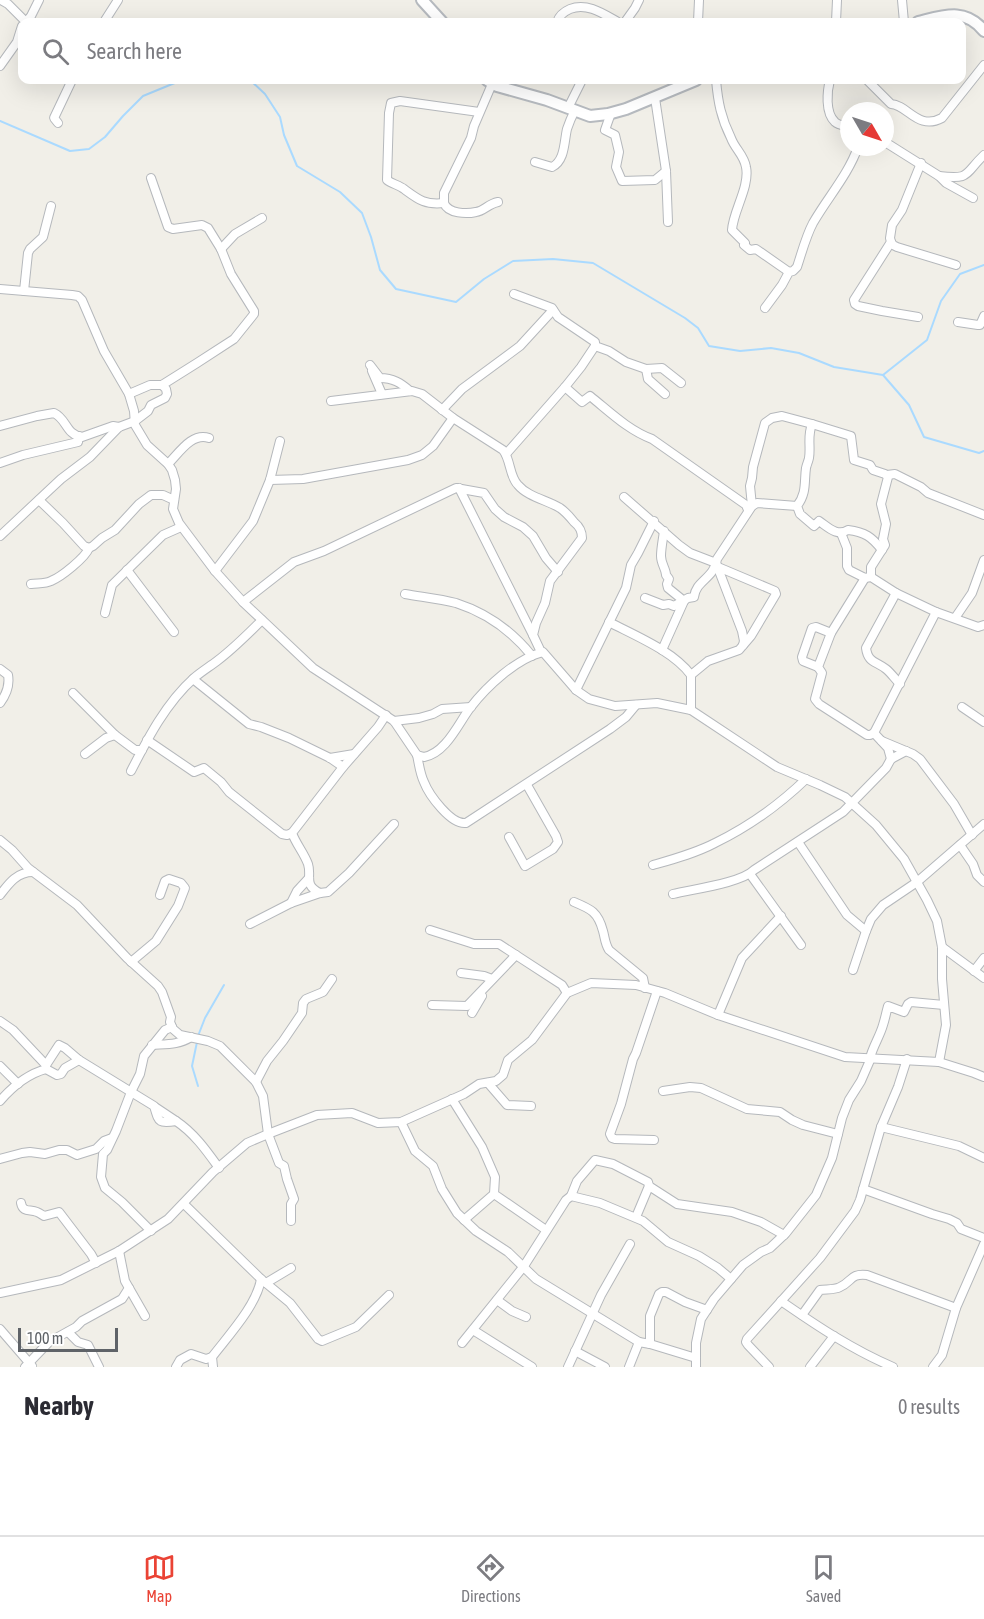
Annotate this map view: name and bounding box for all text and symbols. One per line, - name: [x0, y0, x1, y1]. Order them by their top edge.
- search box: [18, 18, 966, 84]
- icon: search: [39, 35, 72, 68]
- text: Search here: [87, 38, 182, 64]
- north arrow: [840, 102, 894, 156]
- scale bar: [18, 1325, 118, 1352]
- text: 100 m: [27, 1329, 63, 1347]
- text: Nearby: [24, 1391, 94, 1421]
- text: 0 results: [898, 1395, 960, 1418]
- tab: Map: [143, 1551, 176, 1605]
- tab: Directions: [461, 1551, 521, 1605]
- tab: Saved: [806, 1551, 841, 1605]

